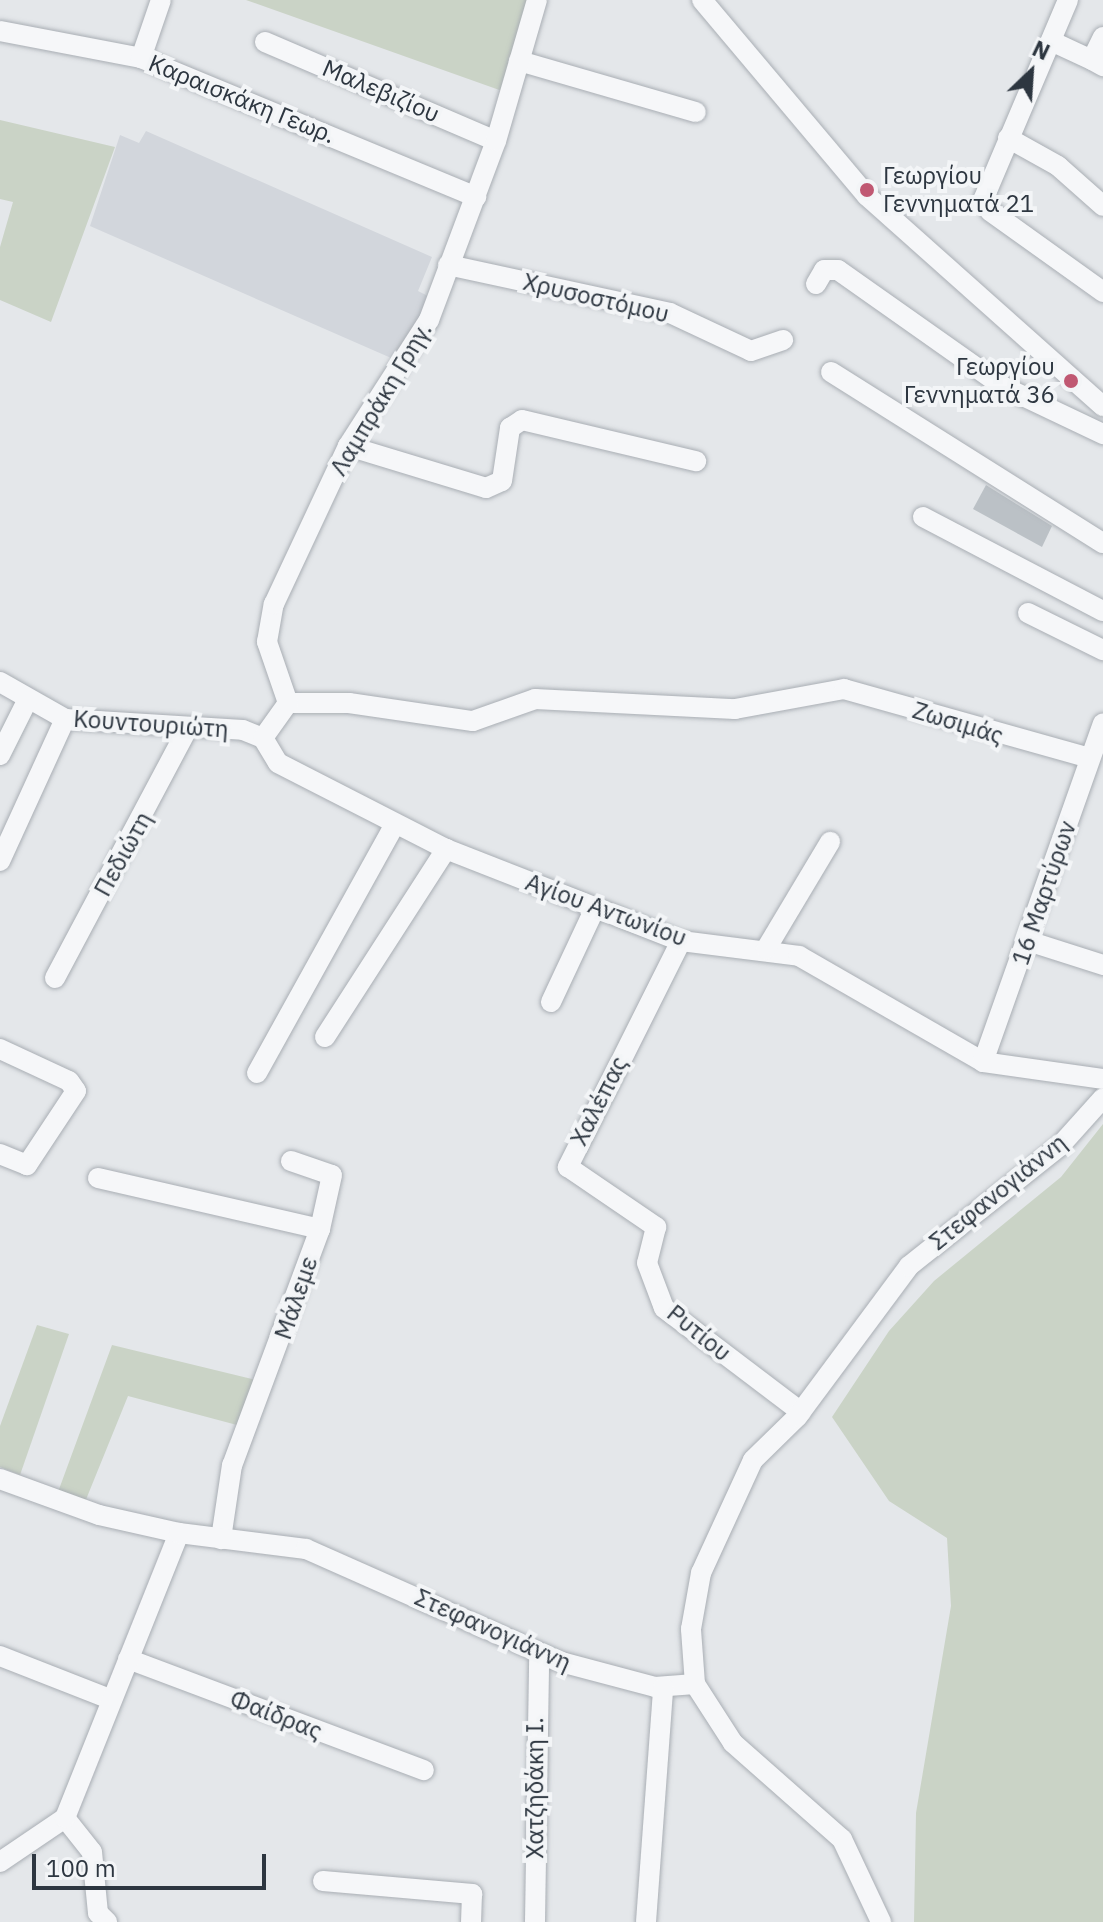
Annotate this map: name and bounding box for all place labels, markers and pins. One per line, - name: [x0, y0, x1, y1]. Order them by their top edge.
- place label: Γεωργίου Γεννηματά 21: [883, 162, 1034, 218]
- marker: Γεωργίου Γεννηματά 21: [858, 181, 876, 199]
- place label: Γεωργίου Γεννηματά 36: [904, 353, 1055, 409]
- marker: Γεωργίου Γεννηματά 36: [1062, 372, 1080, 390]

